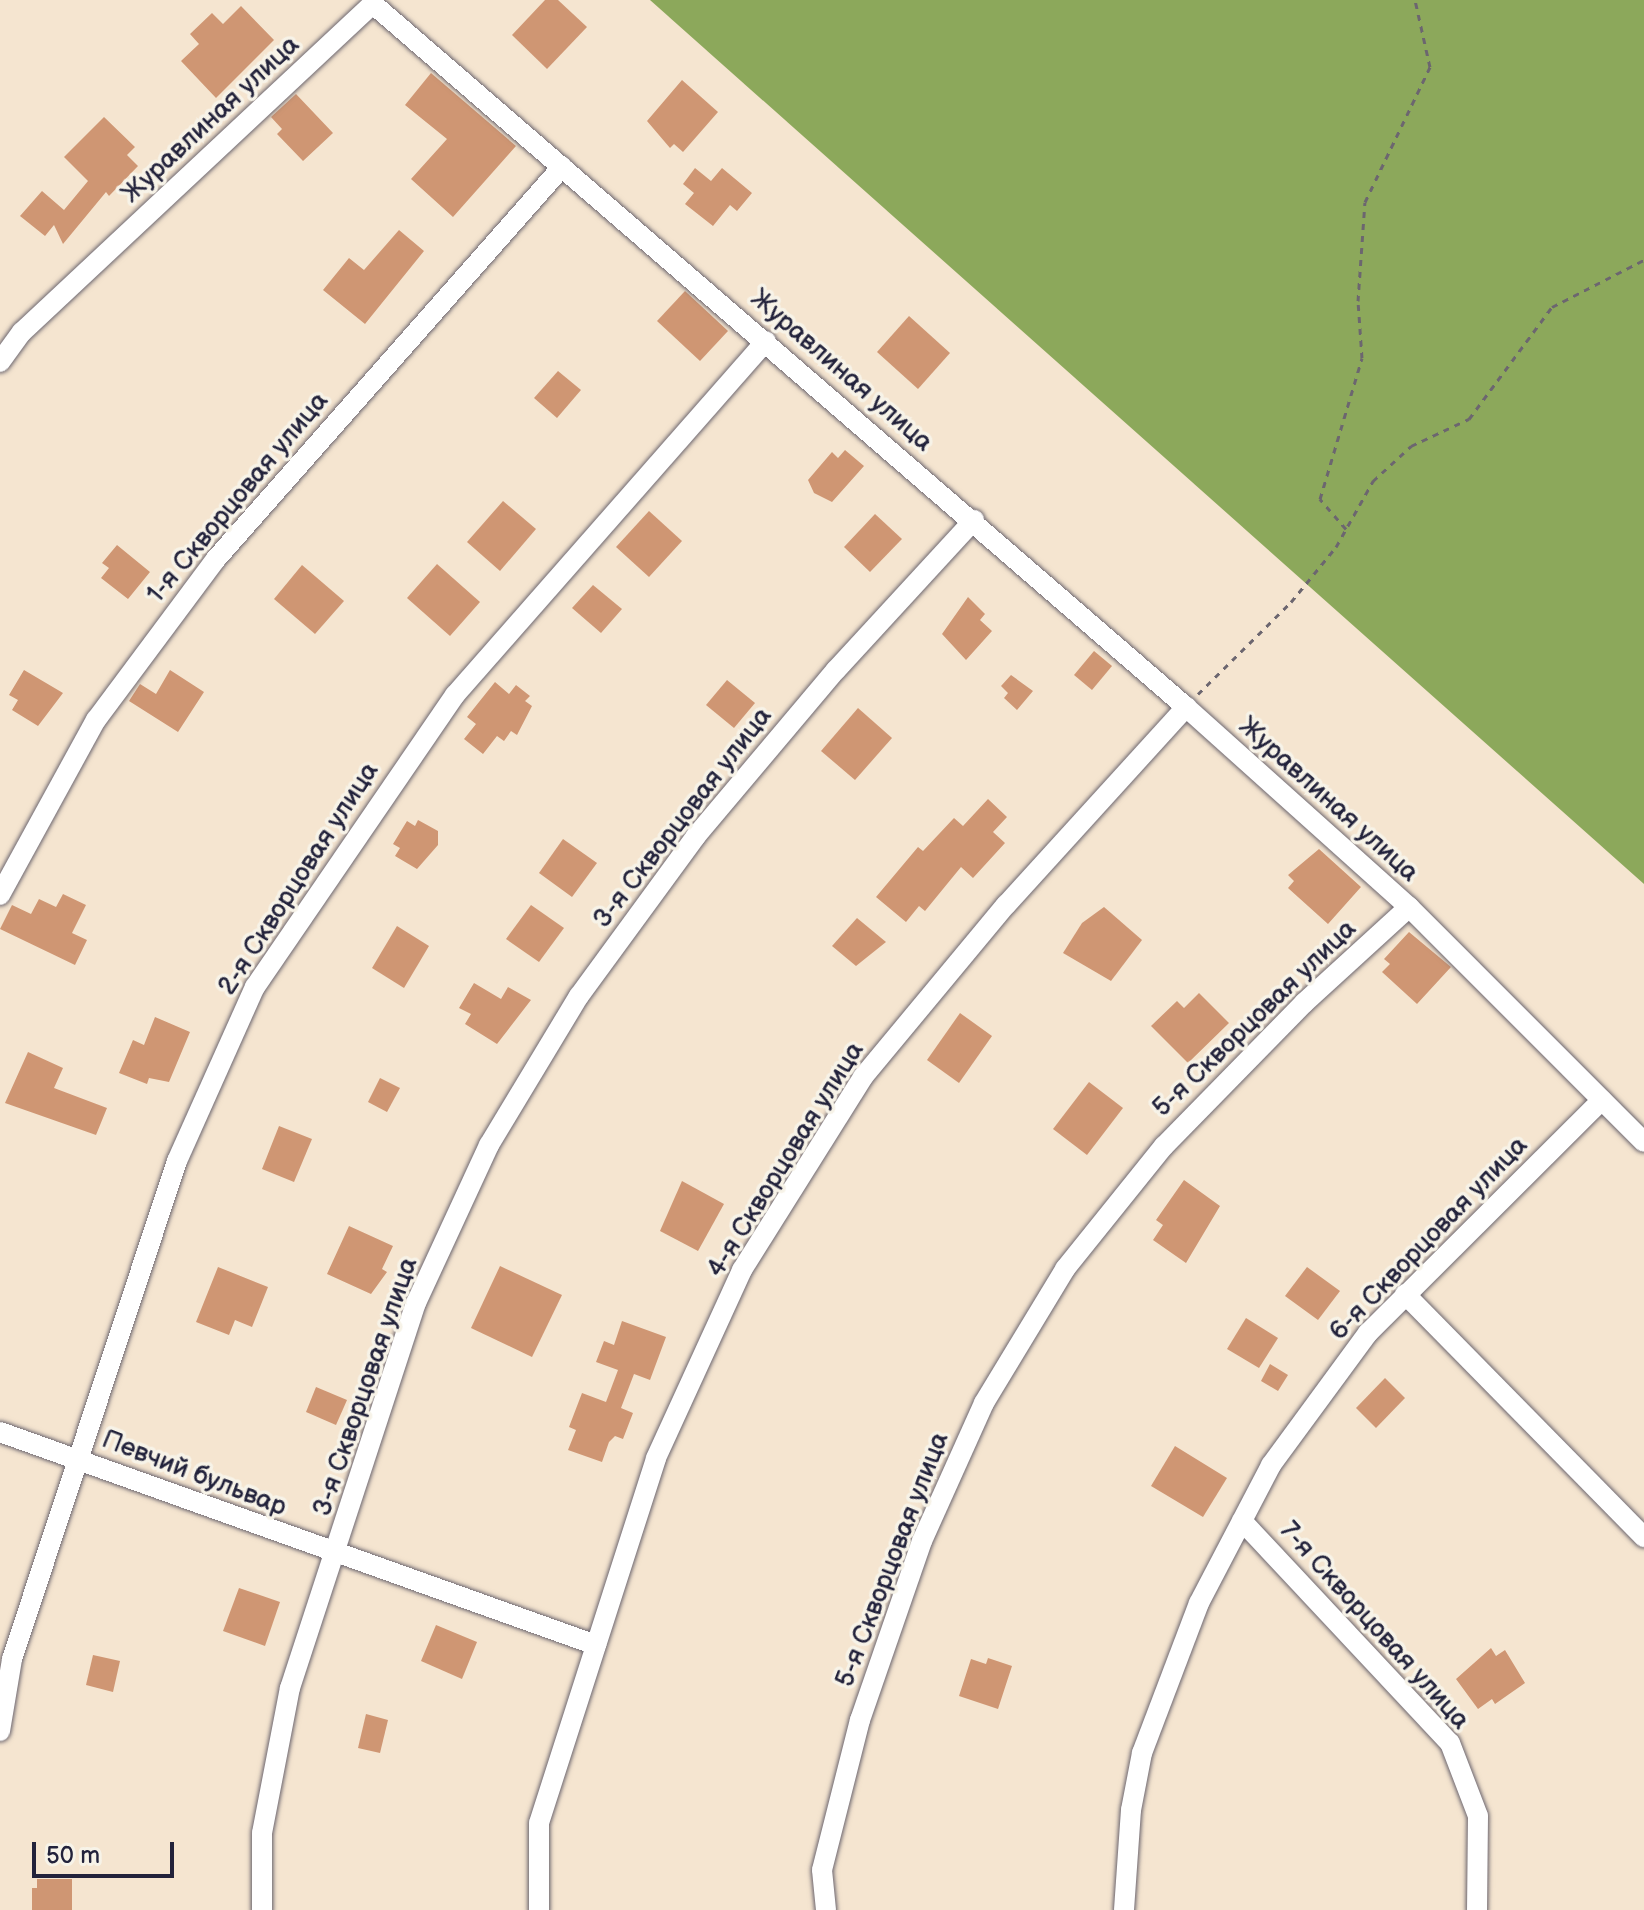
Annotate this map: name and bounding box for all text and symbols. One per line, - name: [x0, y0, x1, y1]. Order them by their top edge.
- street label: Журавлиная улица: [116, 30, 306, 210]
- street label: Журавлиная улица: [744, 283, 938, 459]
- street label: 1-я Скворцовая улица: [141, 386, 335, 610]
- street label: 3-я Скворцовая улица: [587, 701, 779, 935]
- street label: Журавлиная улица: [1232, 711, 1424, 889]
- street label: 2-я Скворцовая улица: [212, 757, 386, 1001]
- street label: 5-я Скворцовая улица: [1147, 914, 1363, 1124]
- street label: 4-я Скворцовая улица: [701, 1037, 871, 1283]
- street label: 6-я Скворцовая улица: [1324, 1131, 1534, 1347]
- street label: 3-я Скворцовая улица: [307, 1254, 425, 1520]
- street label: Певчий бульвар: [97, 1425, 291, 1523]
- street label: 5-я Скворцовая улица: [830, 1428, 956, 1692]
- street label: 7-я Скворцовая улица: [1273, 1516, 1475, 1736]
- scale bar: [36, 1826, 178, 1876]
- text: 50 m: [46, 1841, 100, 1870]

